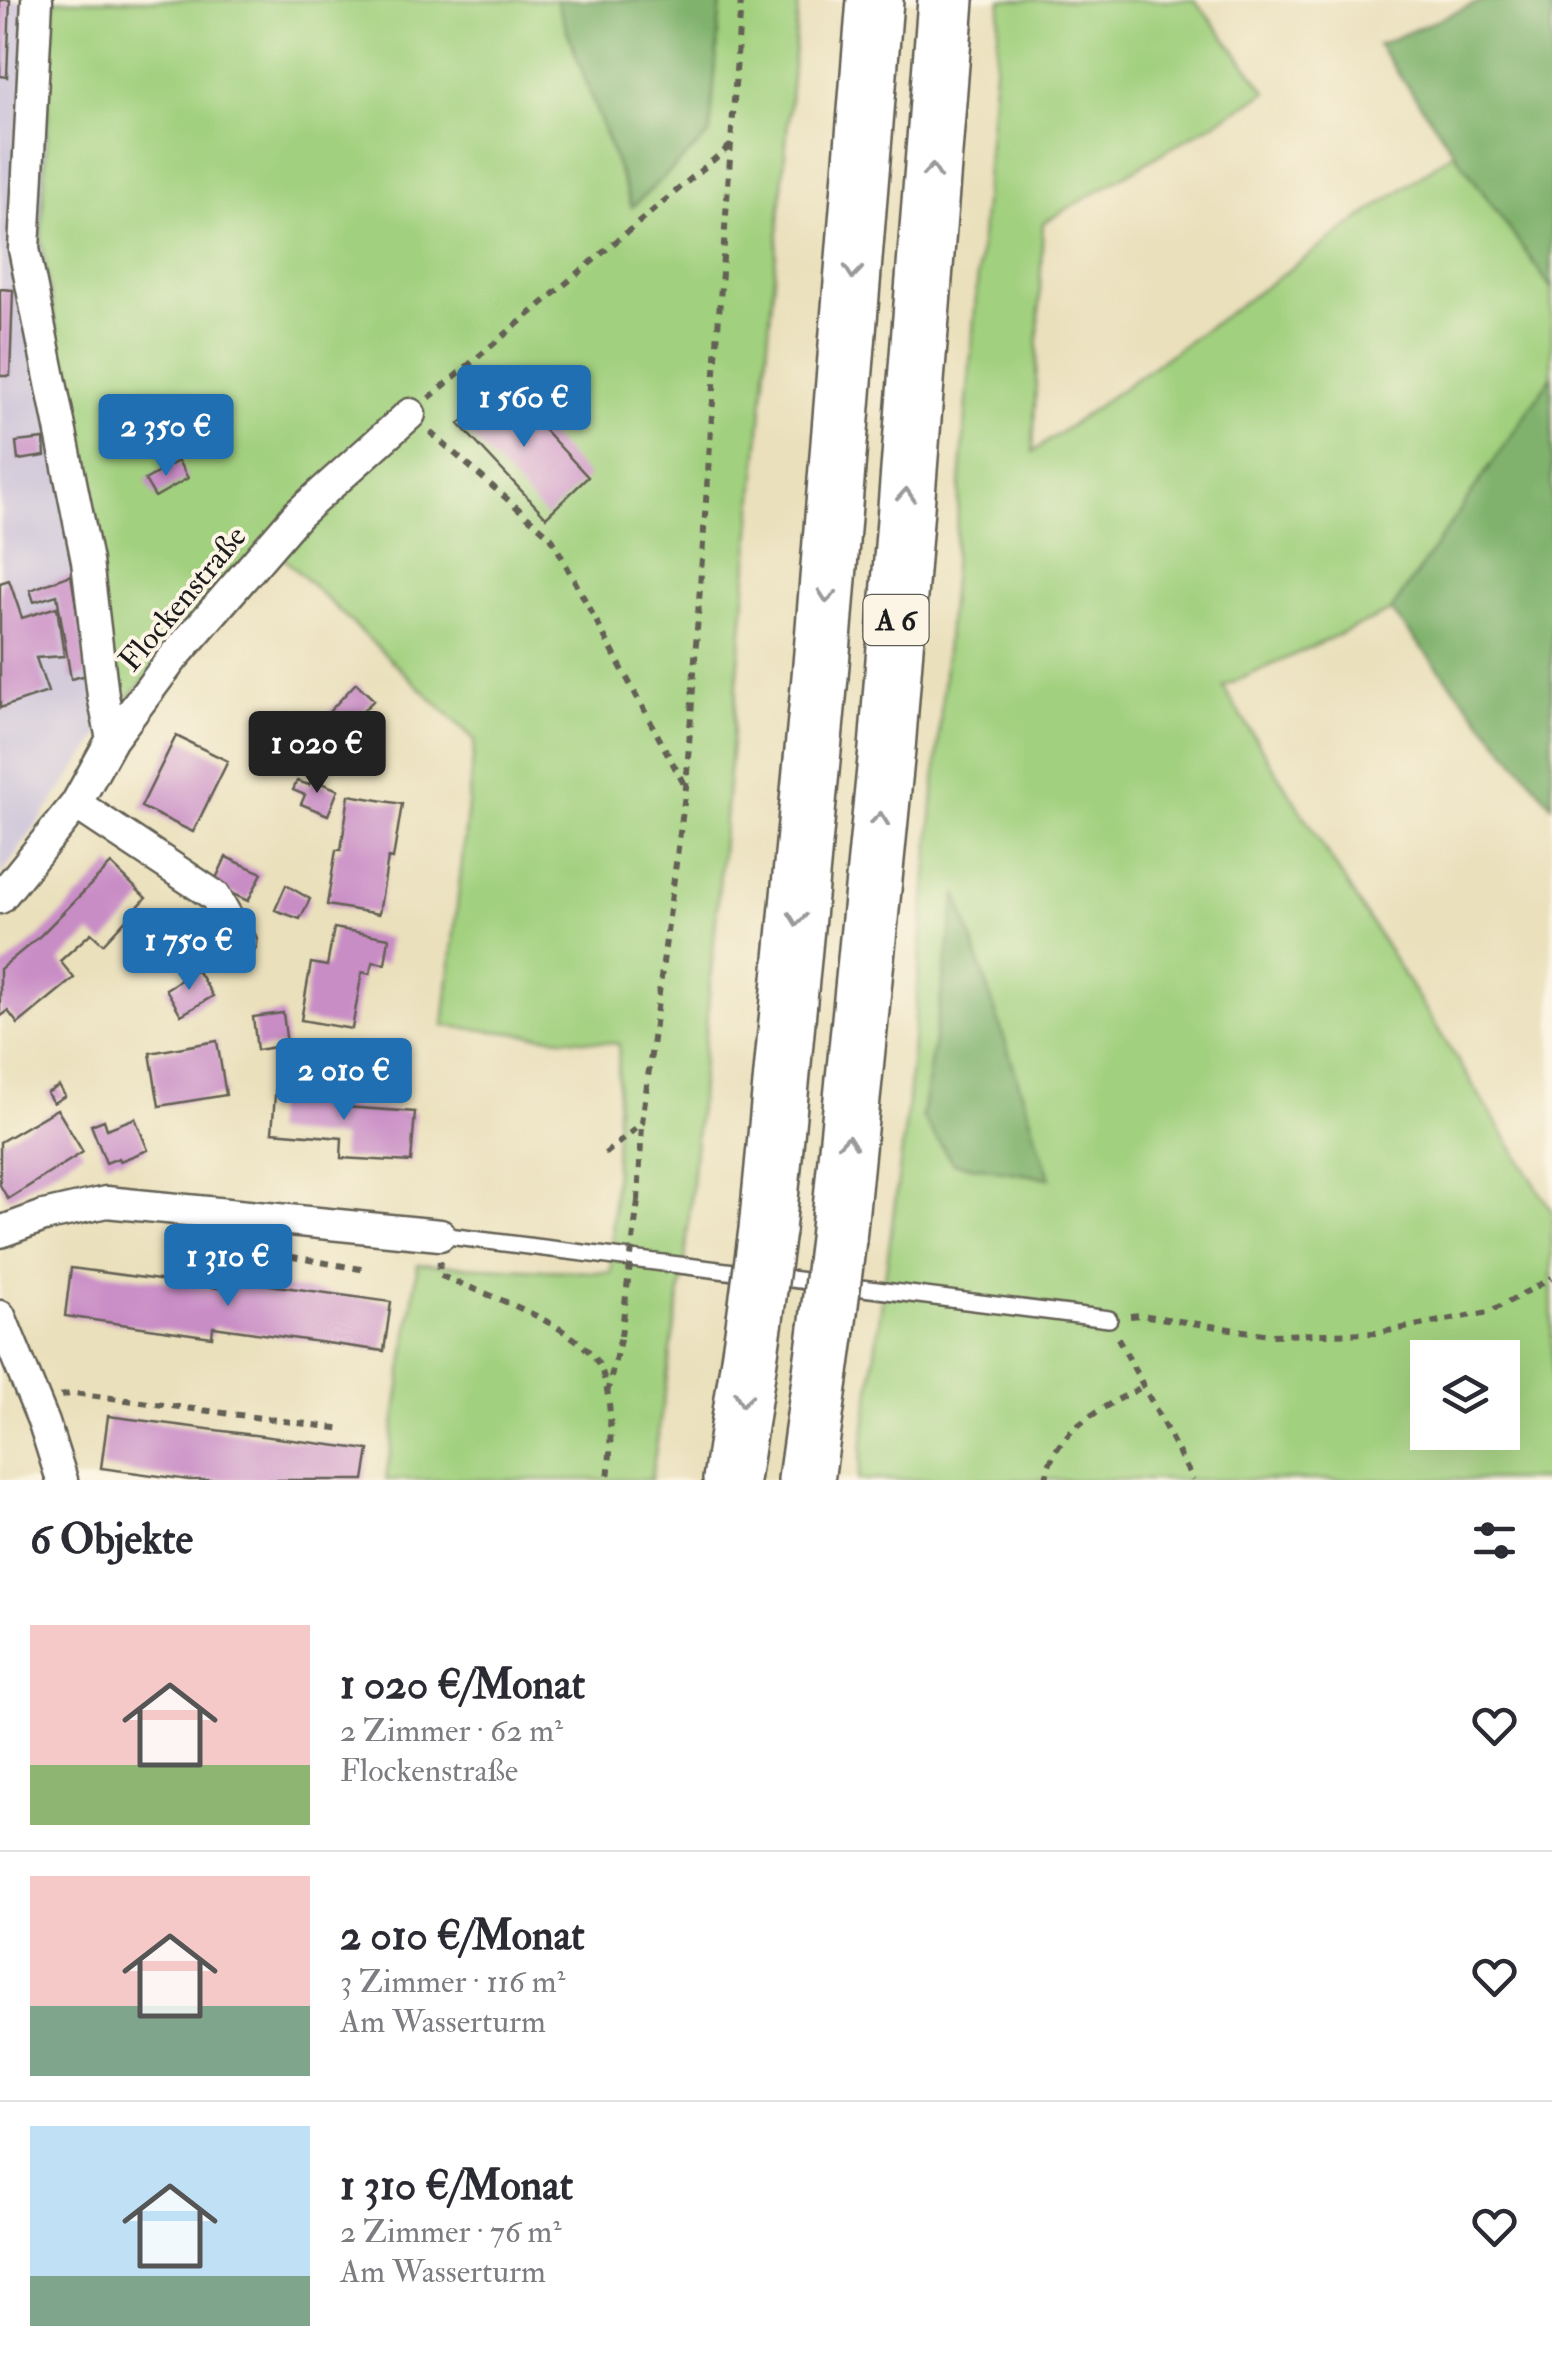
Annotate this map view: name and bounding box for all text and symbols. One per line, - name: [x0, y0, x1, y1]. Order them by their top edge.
- one-way arrow: [921, 162, 942, 178]
- one-way arrow: [842, 264, 864, 280]
- pin: 1 560 €: [432, 365, 616, 450]
- text: 1 560 €: [479, 377, 569, 417]
- pin: 2 350 €: [74, 394, 258, 479]
- text: 2 350 €: [121, 406, 211, 446]
- one-way arrow: [895, 486, 916, 502]
- street label: Flockenstraße: [110, 518, 255, 680]
- one-way arrow: [816, 588, 838, 604]
- road number: A 6: [864, 595, 928, 645]
- pin: 1 020 €: [225, 711, 409, 796]
- text: 1 020 €: [271, 723, 363, 763]
- one-way arrow: [868, 810, 890, 826]
- pin: 1 750 €: [97, 908, 281, 993]
- one-way arrow: [786, 912, 808, 928]
- text: 1 750 €: [145, 920, 233, 960]
- pin: 2 010 €: [252, 1038, 436, 1123]
- text: 2 010 €: [298, 1050, 390, 1090]
- one-way arrow: [836, 1134, 858, 1150]
- pin: 1 310 €: [136, 1224, 320, 1309]
- text: 1 310 €: [186, 1236, 270, 1276]
- map controls: [1410, 1340, 1520, 1450]
- button: layers: [1410, 1340, 1520, 1450]
- one-way arrow: [734, 1391, 755, 1408]
- icon: filters: [1467, 1513, 1522, 1568]
- text: 6 Objekte: [30, 1514, 193, 1566]
- text: 1 020 €/Monat: [340, 1659, 585, 1711]
- icon: home: [110, 1665, 230, 1785]
- icon: heart: [1467, 1698, 1522, 1753]
- text: 2 Zimmer · 62 m²: [340, 1711, 563, 1751]
- text: Flockenstraße: [340, 1751, 518, 1791]
- text: 2 010 €/Monat: [340, 1910, 585, 1962]
- icon: home: [110, 1916, 230, 2036]
- icon: heart: [1467, 1949, 1522, 2004]
- text: 3 Zimmer · 116 m²: [340, 1962, 566, 2002]
- text: Am Wasserturm: [340, 2002, 546, 2042]
- text: 1 310 €/Monat: [340, 2160, 573, 2212]
- icon: home: [110, 2166, 230, 2286]
- icon: heart: [1467, 2199, 1522, 2254]
- text: 2 Zimmer · 76 m²: [340, 2212, 561, 2252]
- text: Am Wasserturm: [340, 2252, 546, 2292]

